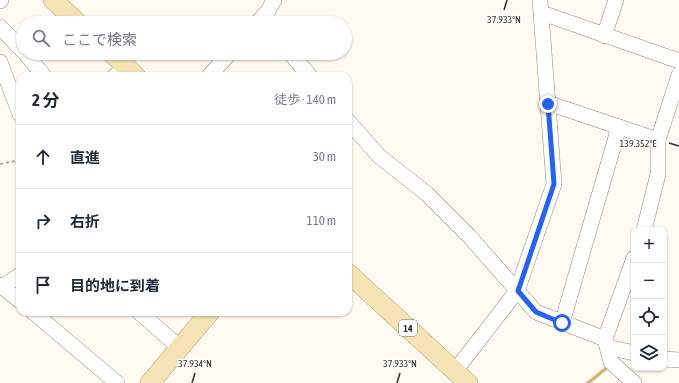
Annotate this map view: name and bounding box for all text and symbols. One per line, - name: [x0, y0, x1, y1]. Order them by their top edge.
- text: 37.933°N: [487, 14, 521, 25]
- search box: [16, 16, 352, 60]
- icon: search: [30, 27, 52, 49]
- text: ここで検索: [62, 31, 137, 48]
- text: 2 分: [32, 90, 59, 110]
- text: 徒歩 · 140 m: [274, 92, 336, 107]
- route end: [539, 95, 557, 113]
- text: 139.352°E: [620, 138, 657, 149]
- icon: ahead: [32, 146, 54, 168]
- text: 直進: [70, 149, 100, 166]
- text: 30 m: [313, 149, 336, 164]
- icon: right: [32, 210, 54, 232]
- text: 右折: [70, 213, 100, 230]
- text: 110 m: [307, 213, 336, 228]
- map controls: [631, 227, 667, 371]
- button: +: [631, 227, 667, 263]
- button: −: [631, 263, 667, 299]
- icon: arrive: [32, 274, 54, 296]
- text: 目的地に到着: [70, 277, 160, 294]
- button: locate: [631, 299, 667, 335]
- route start: [553, 314, 571, 332]
- road number: 14: [399, 320, 417, 336]
- button: layers: [631, 335, 667, 371]
- text: 37.934°N: [178, 358, 212, 369]
- text: 37.933°N: [383, 358, 417, 369]

